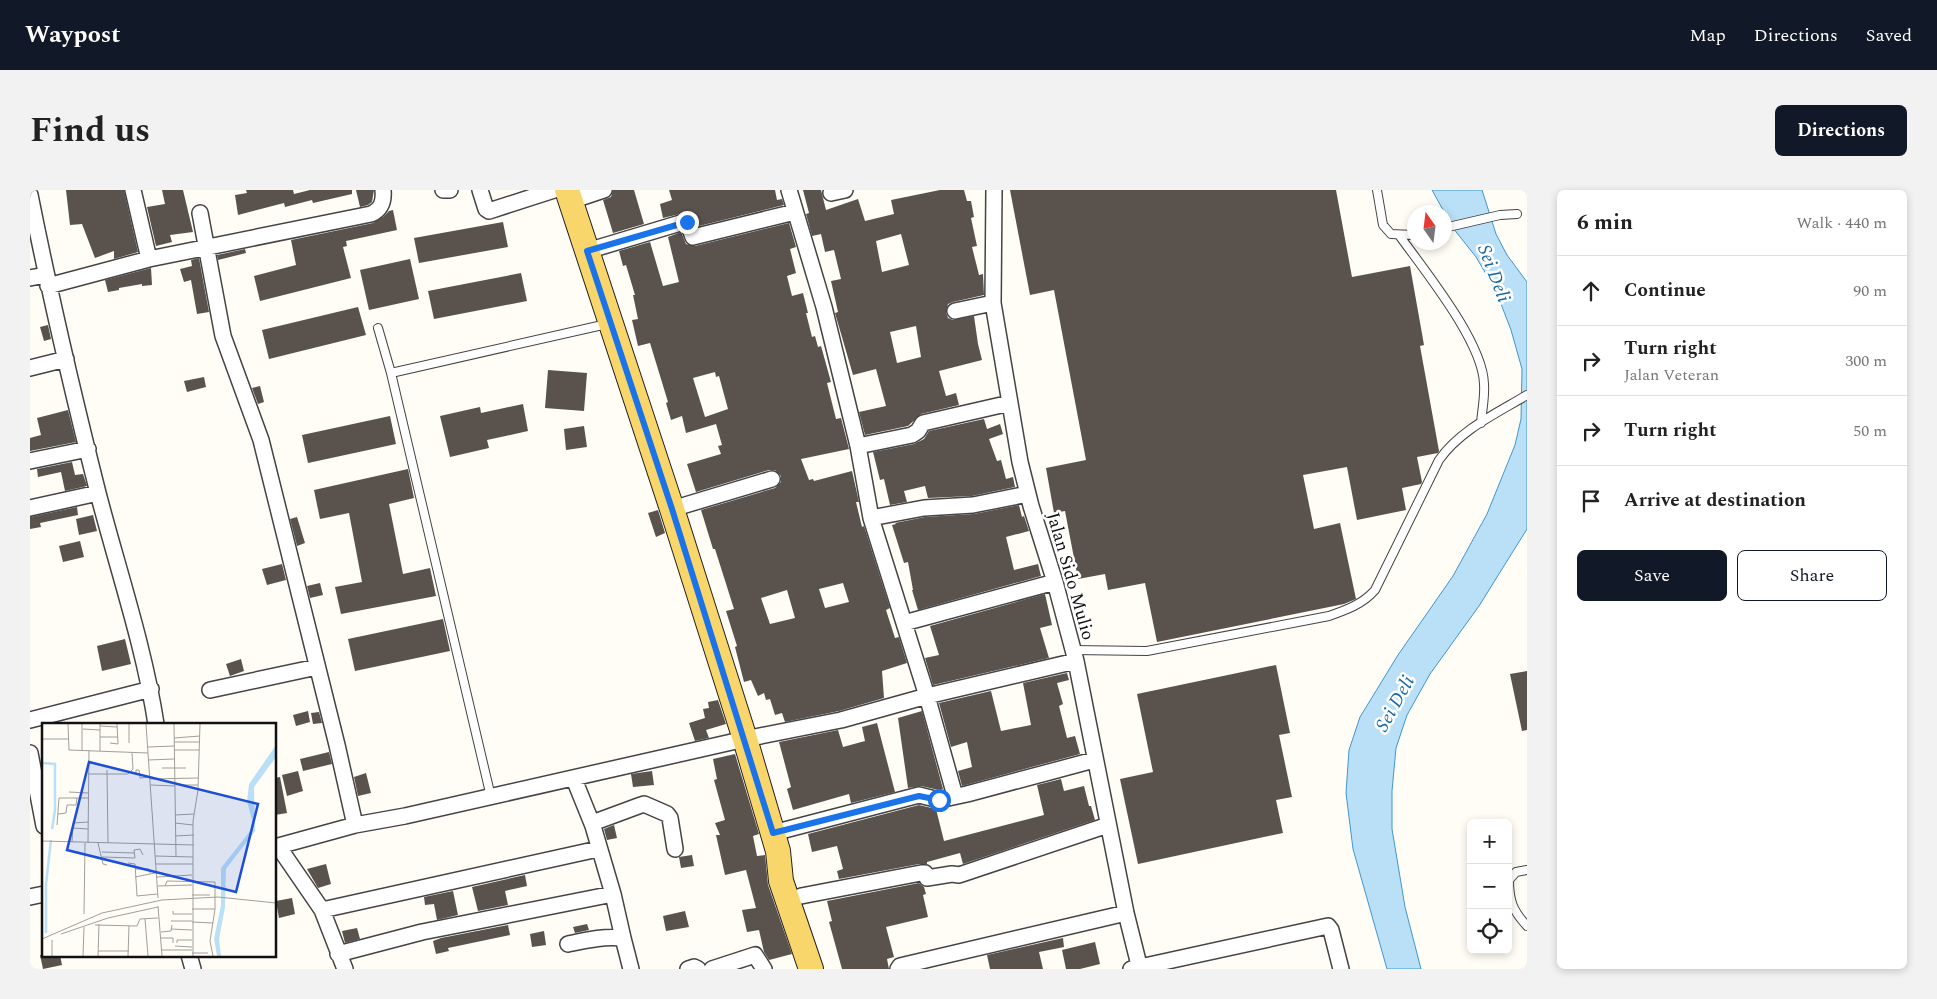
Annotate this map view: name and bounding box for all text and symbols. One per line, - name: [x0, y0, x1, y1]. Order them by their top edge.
- text: Waypost: [25, 17, 121, 53]
- text: Map: [1690, 22, 1726, 49]
- text: Directions: [1754, 22, 1838, 49]
- text: Saved: [1866, 22, 1912, 49]
- text: Find us: [30, 104, 150, 157]
- button: Directions: [1775, 105, 1907, 156]
- north arrow: [1407, 205, 1452, 250]
- text: 6 min: [1577, 207, 1633, 239]
- route end: [676, 211, 699, 234]
- text: Walk · 440 m: [1796, 211, 1887, 235]
- water label: Sei Deli: [1469, 240, 1518, 307]
- text: Continue: [1624, 276, 1706, 305]
- icon: ahead: [1577, 277, 1605, 305]
- text: 90 m: [1853, 279, 1887, 303]
- text: Turn right: [1624, 334, 1717, 363]
- icon: right: [1577, 347, 1605, 375]
- text: 300 m: [1845, 349, 1887, 373]
- text: Jalan Veteran: [1624, 363, 1719, 387]
- text: Turn right: [1624, 416, 1717, 445]
- icon: right: [1577, 417, 1605, 445]
- text: 50 m: [1853, 419, 1887, 443]
- text: Arrive at destination: [1624, 486, 1806, 515]
- icon: arrive: [1577, 487, 1605, 515]
- street label: Jalan Sido Mulio: [1039, 509, 1102, 643]
- button: Save: [1577, 550, 1727, 601]
- button: Share: [1737, 550, 1887, 601]
- water label: Sei Deli: [1368, 670, 1423, 737]
- inset map: [42, 723, 276, 956]
- route start: [928, 789, 951, 812]
- map controls: [1467, 819, 1512, 954]
- button: +: [1467, 819, 1512, 864]
- button: −: [1467, 864, 1512, 909]
- button: locate: [1467, 909, 1512, 954]

